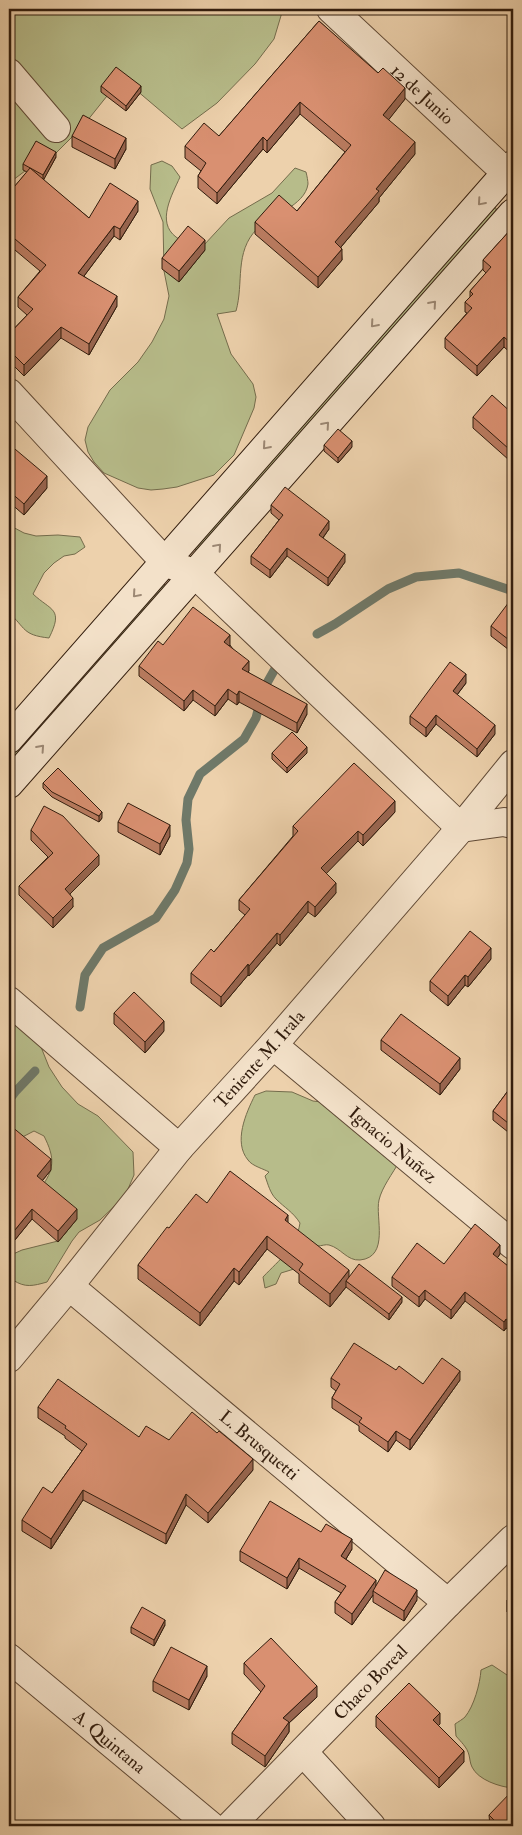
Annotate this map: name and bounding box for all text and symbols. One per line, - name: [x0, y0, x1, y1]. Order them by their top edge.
- street label: 12 de Junio: [385, 60, 459, 130]
- one-way arrow: [478, 197, 487, 206]
- one-way arrow: [428, 300, 437, 309]
- one-way arrow: [370, 319, 379, 328]
- one-way arrow: [320, 422, 329, 431]
- one-way arrow: [263, 441, 272, 450]
- one-way arrow: [213, 544, 222, 553]
- one-way arrow: [133, 589, 142, 598]
- one-way arrow: [35, 744, 44, 753]
- street label: Teniente M. Irala: [210, 1005, 310, 1114]
- street label: Ignacio Nuñez: [344, 1102, 442, 1189]
- street label: L. Brusquetti: [214, 1406, 304, 1486]
- street label: Chaco Boreal: [329, 1640, 413, 1725]
- street label: A. Quintana: [68, 1705, 151, 1779]

